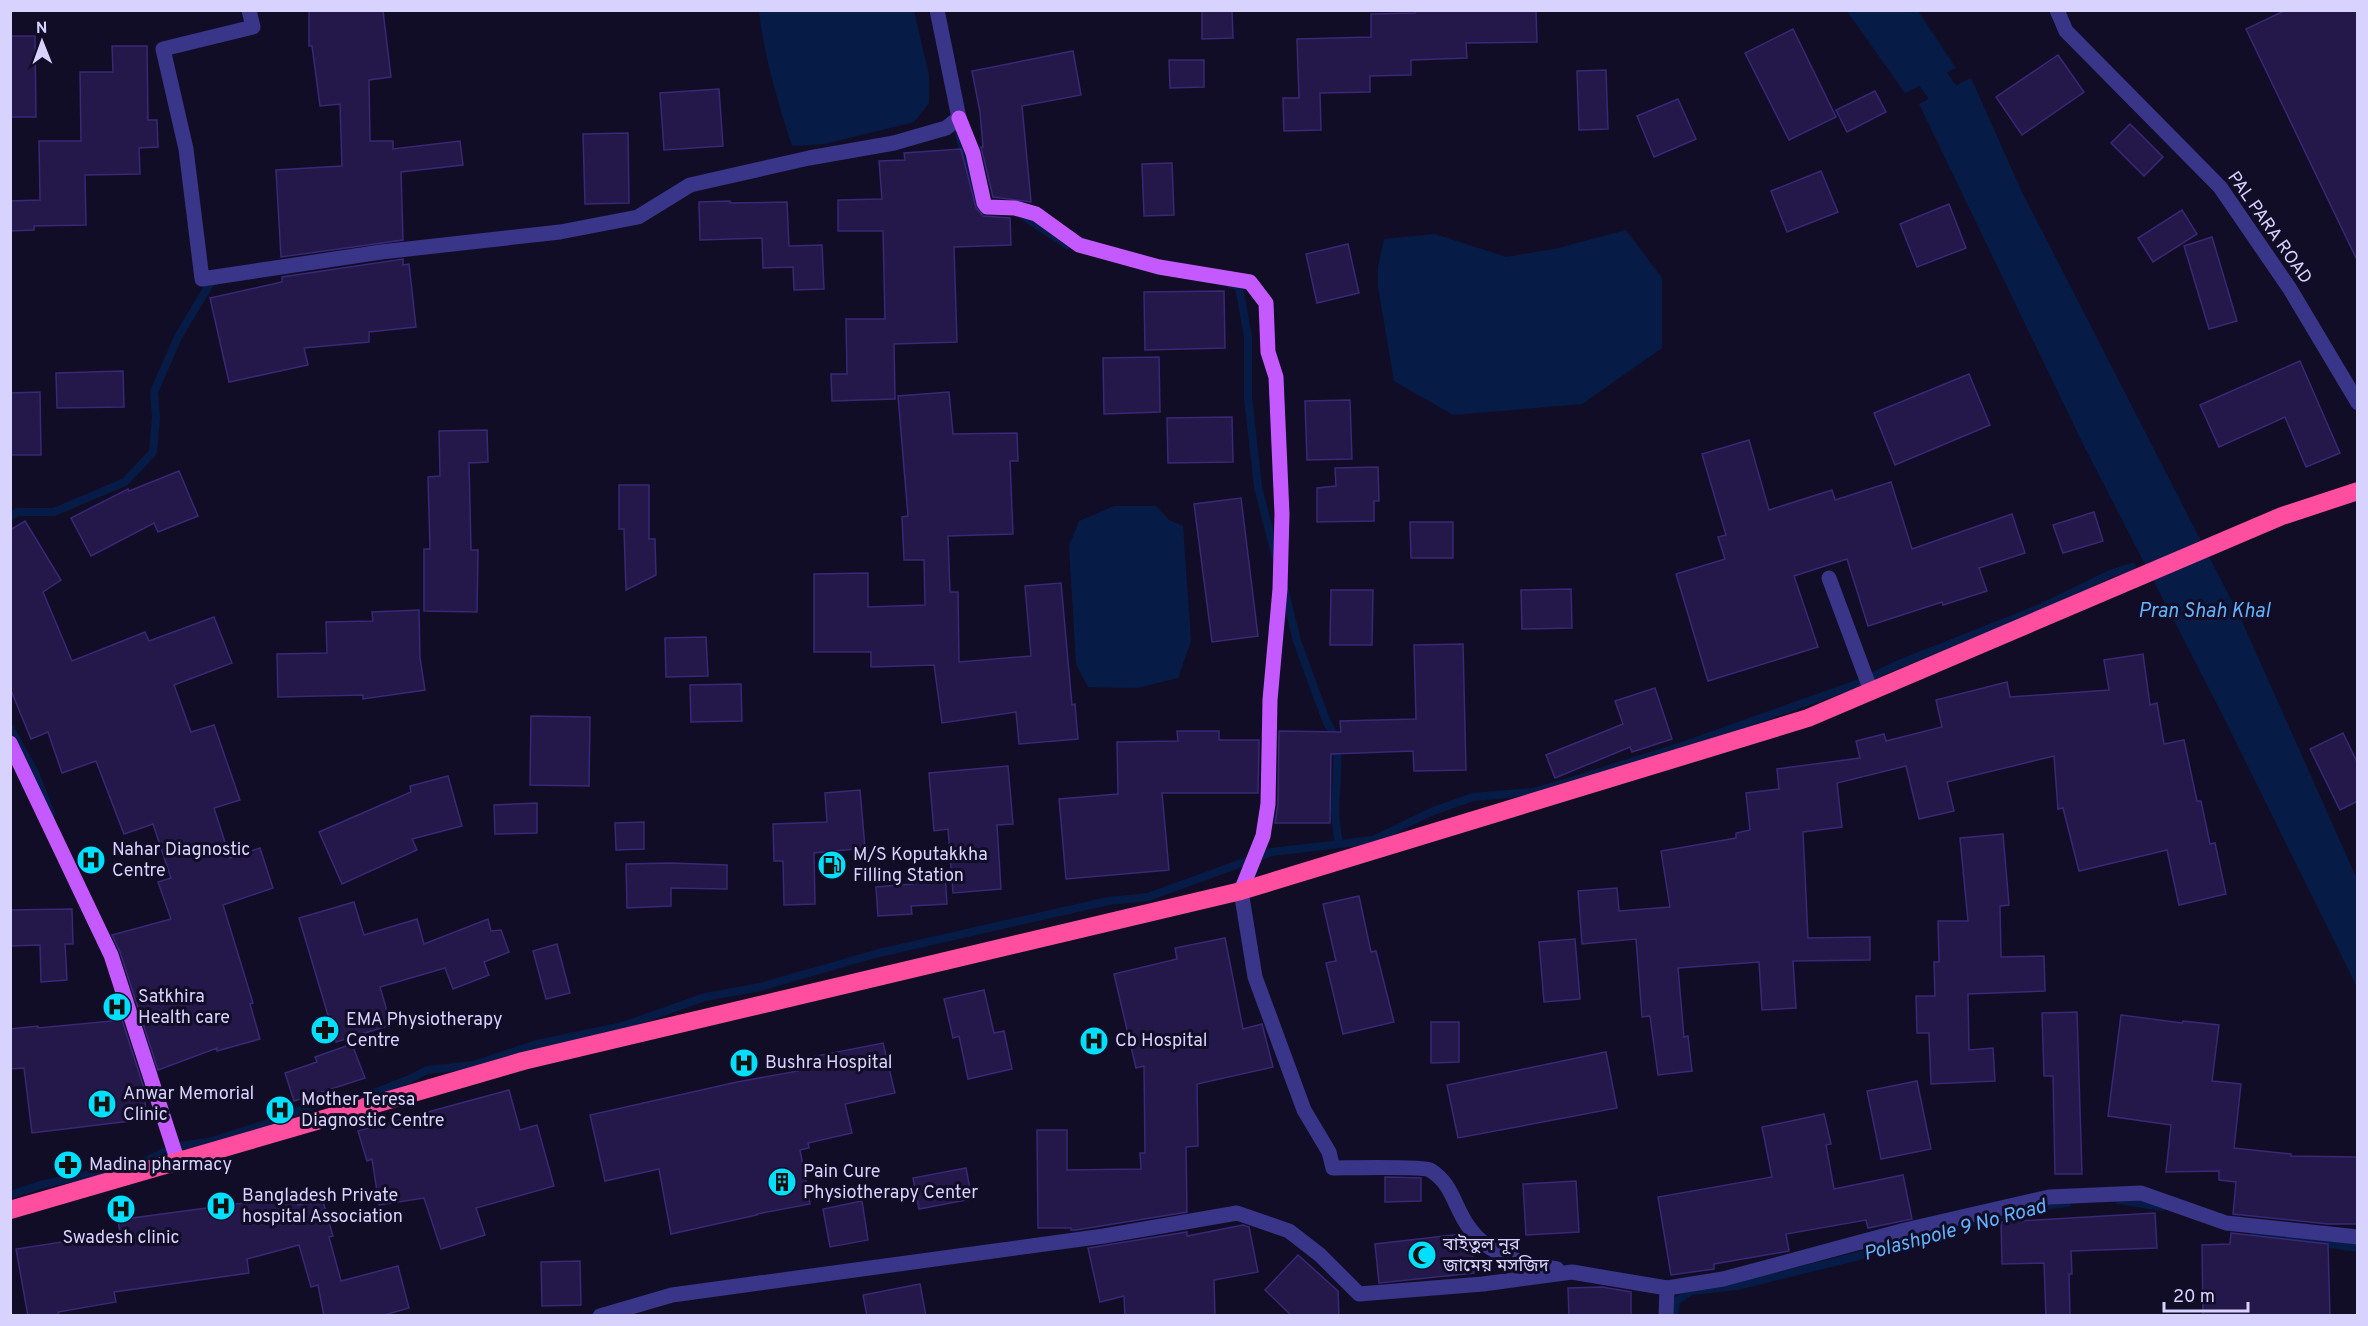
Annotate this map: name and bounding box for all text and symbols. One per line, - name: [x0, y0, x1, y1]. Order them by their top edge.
- north arrow: [12, 12, 72, 72]
- text: N: [36, 19, 48, 39]
- street label: PAL PARA ROAD: [2222, 167, 2316, 289]
- water label: Pran Shah Khal: [2138, 599, 2271, 625]
- place label: Nahar Diagnostic Centre: [112, 839, 250, 883]
- hospital icon: Nahar Diagnostic Centre: [75, 844, 107, 876]
- place label: M/S Koputakkha Filling Station: [853, 844, 988, 888]
- fuel station icon: M/S Koputakkha Filling Station: [816, 849, 848, 881]
- place label: Satkhira Health care: [138, 986, 230, 1030]
- hospital icon: Satkhira Health care: [101, 991, 133, 1023]
- place label: EMA Physiotherapy Centre: [346, 1009, 503, 1053]
- pharmacy icon: EMA Physiotherapy Centre: [309, 1014, 341, 1046]
- hospital icon: Cb Hospital: [1078, 1025, 1110, 1057]
- place label: Cb Hospital: [1115, 1030, 1208, 1053]
- hospital icon: Bushra Hospital: [728, 1047, 760, 1079]
- place label: Bushra Hospital: [765, 1052, 893, 1075]
- place label: Anwar Memorial Clinic: [123, 1083, 254, 1127]
- hospital icon: Anwar Memorial Clinic: [86, 1088, 118, 1120]
- place label: Mother Teresa Diagnostic Centre: [301, 1089, 444, 1133]
- hospital icon: Mother Teresa Diagnostic Centre: [264, 1094, 296, 1126]
- pharmacy icon: Madina pharmacy: [52, 1149, 84, 1181]
- place label: Madina pharmacy: [89, 1154, 232, 1177]
- place label: Pain Cure Physiotherapy Center: [803, 1161, 978, 1205]
- building icon: Pain Cure Physiotherapy Center: [766, 1166, 798, 1198]
- place label: Bangladesh Private hospital Association: [242, 1185, 403, 1229]
- hospital icon: Bangladesh Private hospital Association: [205, 1190, 237, 1222]
- hospital icon: Swadesh clinic: [105, 1193, 137, 1225]
- water label: Polashpole 9 No Road: [1861, 1194, 2050, 1268]
- place label: Swadesh clinic: [62, 1227, 180, 1250]
- place label: বাইতুল নূর জামেয় মসজিদ: [1442, 1234, 1550, 1278]
- mosque icon: বাইতুল নূর জামেয় মসজিদ: [1406, 1239, 1438, 1271]
- scale bar: [2164, 1275, 2248, 1313]
- text: 20 m: [2173, 1286, 2215, 1309]

